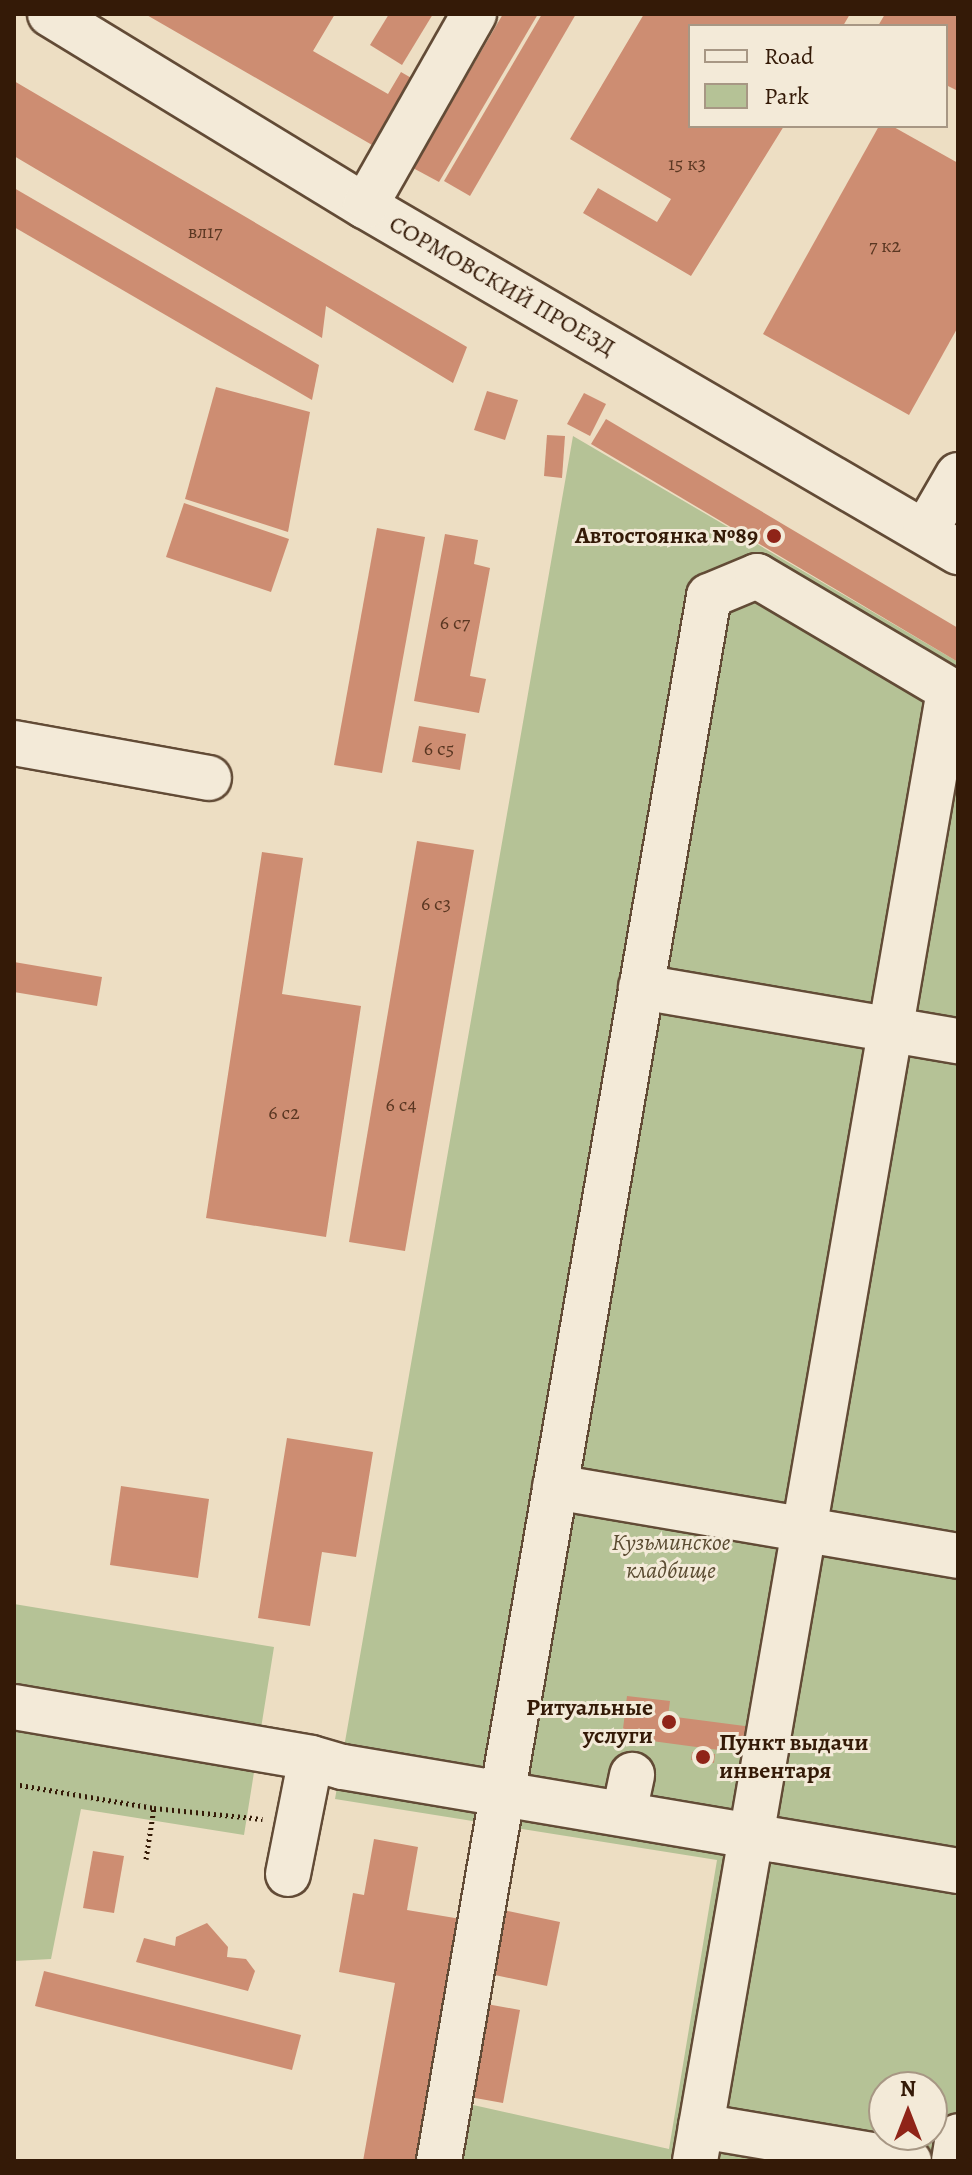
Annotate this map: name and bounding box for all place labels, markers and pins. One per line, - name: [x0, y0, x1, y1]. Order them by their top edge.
- place label: Автостоянка №89: [575, 522, 758, 550]
- marker: Автостоянка №89: [765, 527, 783, 545]
- place label: Ритуальные услуги: [526, 1694, 653, 1750]
- marker: Ритуальные услуги: [660, 1713, 678, 1731]
- place label: Пункт выдачи инвентаря: [719, 1729, 868, 1785]
- marker: Пункт выдачи инвентаря: [694, 1748, 712, 1766]

